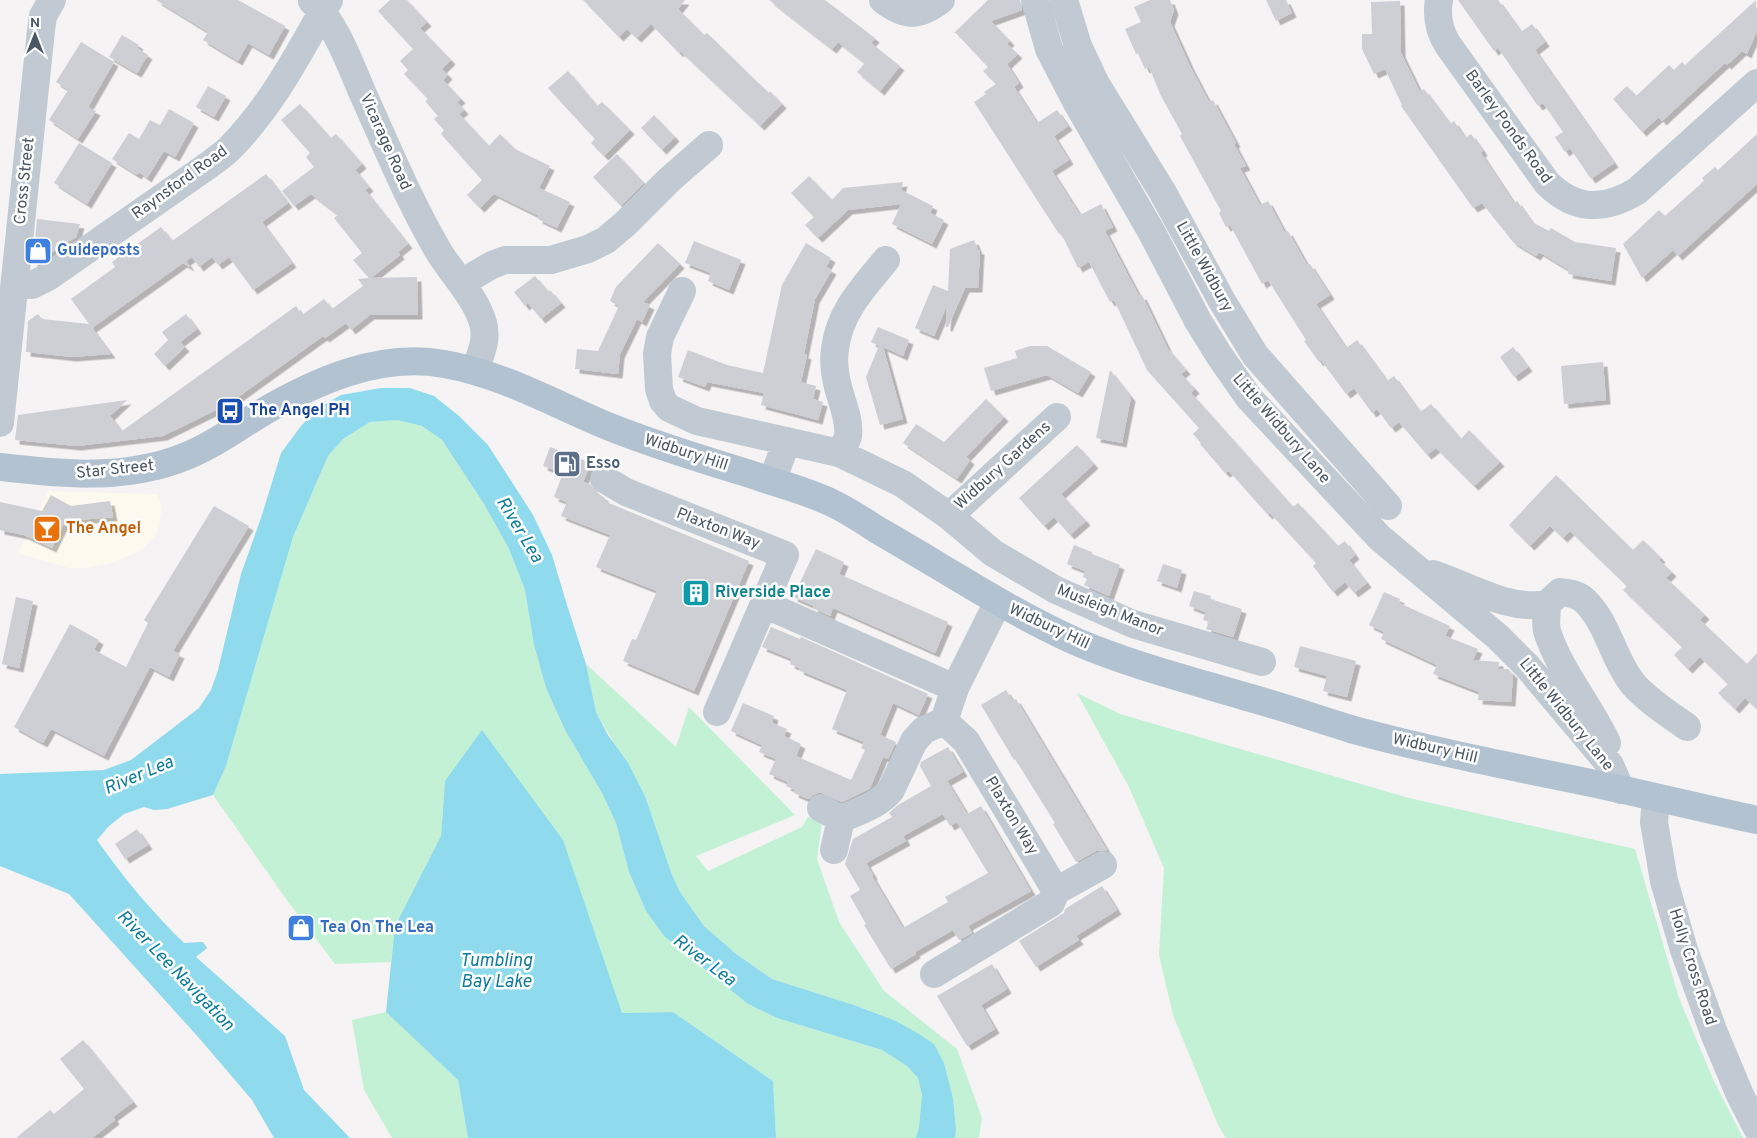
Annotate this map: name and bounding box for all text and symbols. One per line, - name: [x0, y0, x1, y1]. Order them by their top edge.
- north arrow: [10, 10, 60, 60]
- text: N: [30, 15, 40, 32]
- street label: Barley Ponds Road: [1460, 66, 1556, 188]
- street label: Vicarage Road: [355, 90, 415, 194]
- street label: Cross Street: [10, 136, 40, 226]
- street label: Raynsford Road: [128, 142, 232, 224]
- street label: Little Widbury: [1171, 218, 1237, 316]
- shop icon: Guideposts: [23, 236, 53, 266]
- place label: Guideposts: [57, 241, 140, 261]
- street label: Little Widbury Lane: [1228, 370, 1334, 488]
- bus stop icon: The Angel PH: [215, 396, 245, 426]
- place label: The Angel PH: [249, 401, 350, 421]
- street label: Widbury Gardens: [951, 417, 1055, 515]
- street label: Widbury Hill: [642, 430, 730, 476]
- fuel station icon: Esso: [552, 449, 582, 479]
- place label: Esso: [586, 454, 620, 474]
- street label: Star Street: [75, 456, 155, 484]
- water label: River Lea: [490, 493, 548, 568]
- street label: Plaxton Way: [673, 504, 763, 554]
- bar icon: The Angel: [32, 514, 62, 544]
- place label: The Angel: [66, 519, 141, 539]
- building icon: Riverside Place: [681, 578, 711, 608]
- street label: Musleigh Manor: [1054, 580, 1166, 642]
- place label: Riverside Place: [715, 583, 831, 603]
- street label: Widbury Hill: [1005, 600, 1093, 654]
- street label: Little Widbury Lane: [1514, 655, 1618, 775]
- street label: Widbury Hill: [1390, 729, 1480, 769]
- water label: River Lea: [101, 751, 178, 801]
- street label: Plaxton Way: [980, 773, 1042, 859]
- water label: River Lee Navigation: [111, 906, 239, 1037]
- street label: Holly Cross Road: [1664, 906, 1720, 1028]
- shop icon: Tea On The Lea: [286, 913, 316, 943]
- place label: Tea On The Lea: [320, 918, 434, 938]
- water label: River Lea: [668, 930, 741, 993]
- water label: Tumbling Bay Lake: [460, 950, 532, 994]

